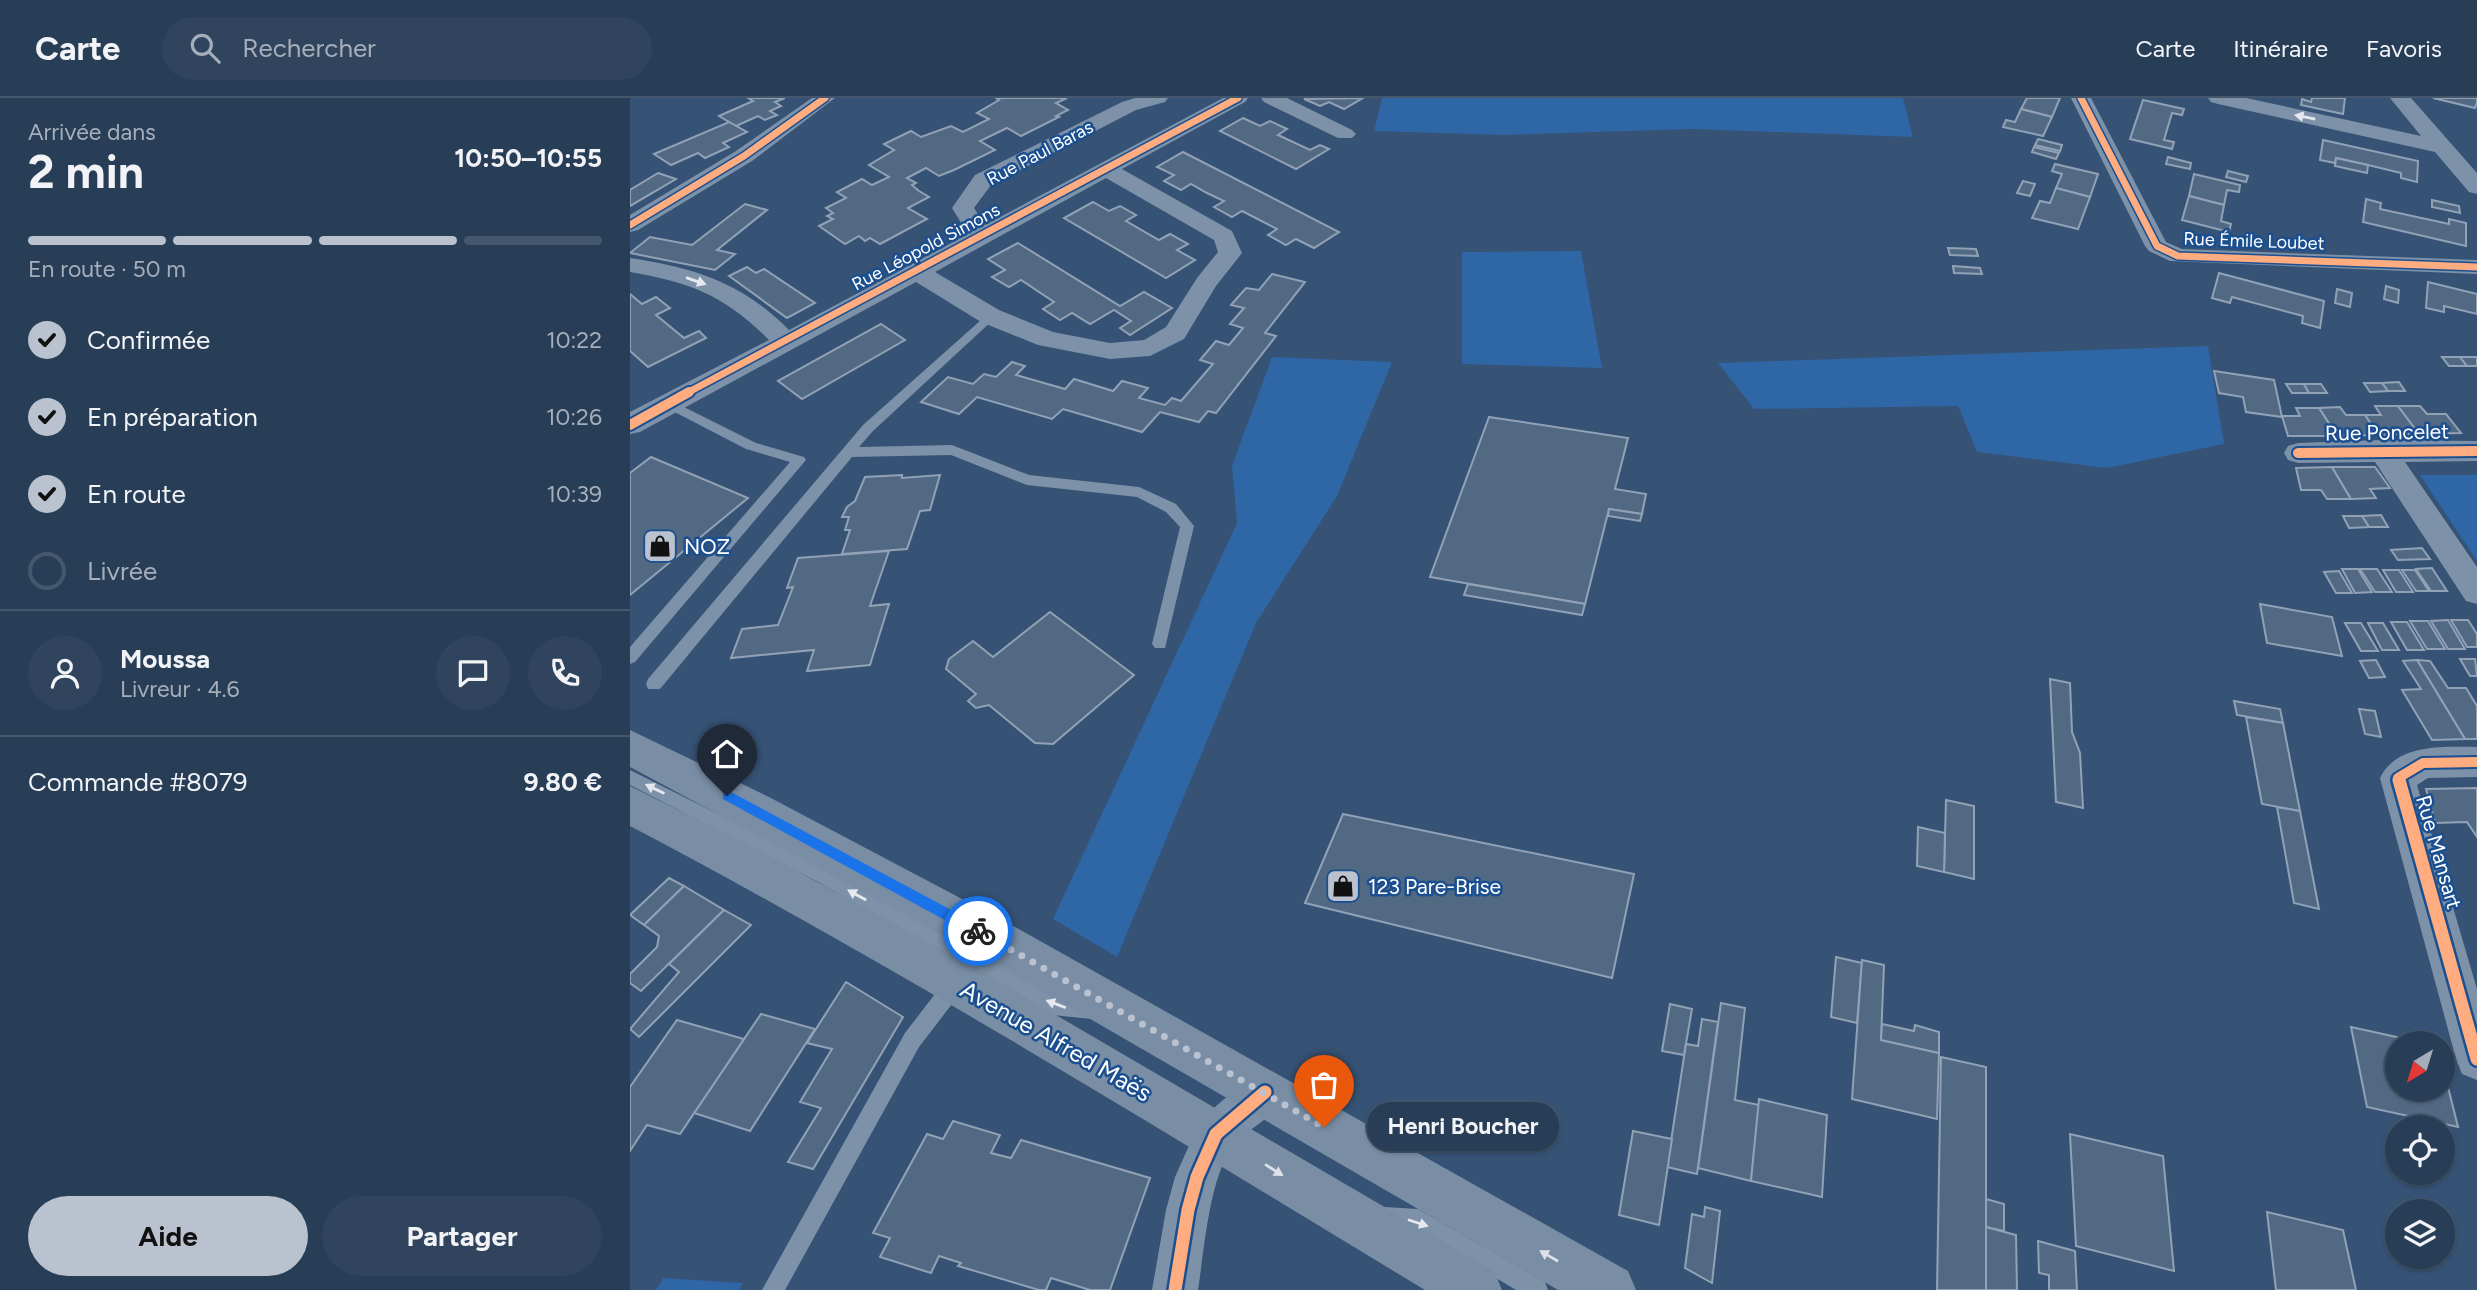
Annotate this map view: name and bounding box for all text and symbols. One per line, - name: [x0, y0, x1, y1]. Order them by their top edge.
- search box: [162, 17, 652, 80]
- text: Carte: [35, 29, 120, 68]
- icon: search: [186, 29, 224, 67]
- text: Rechercher: [242, 32, 376, 64]
- text: Carte: [2135, 34, 2195, 63]
- text: Itinéraire: [2233, 34, 2328, 63]
- text: Favoris: [2366, 34, 2442, 63]
- one-way arrow: [2294, 111, 2316, 122]
- street label: Rue Paul Baras: [983, 116, 1097, 190]
- text: Arrivée dans: [28, 118, 156, 146]
- text: 10:50–10:55: [454, 142, 602, 174]
- text: 2 min: [28, 144, 144, 200]
- street label: Rue Léopold Simons: [848, 199, 1004, 295]
- street label: Rue Émile Loubet: [2183, 228, 2325, 254]
- text: En route · 50 m: [28, 255, 186, 283]
- one-way arrow: [686, 276, 707, 287]
- icon: check: [28, 321, 66, 359]
- text: Confirmée: [87, 324, 210, 356]
- text: 10:22: [546, 326, 602, 354]
- icon: check: [28, 398, 66, 436]
- text: En préparation: [87, 401, 258, 433]
- text: 10:26: [546, 403, 602, 431]
- street label: Rue Poncelet: [2325, 418, 2449, 446]
- icon: check: [28, 475, 66, 513]
- text: En route: [87, 478, 186, 510]
- text: 10:39: [546, 480, 602, 508]
- shop icon: NOZ: [641, 527, 679, 565]
- place label: NOZ: [684, 534, 730, 559]
- text: Livrée: [87, 555, 157, 587]
- button: person: [28, 636, 102, 710]
- button: chat: [436, 636, 510, 710]
- button: phone: [528, 636, 602, 710]
- text: Moussa: [120, 643, 210, 675]
- text: Livreur · 4.6: [120, 675, 240, 703]
- pin: [697, 724, 757, 796]
- icon: home: [708, 735, 746, 773]
- text: Commande #8079: [28, 766, 247, 798]
- text: 9.80 €: [523, 766, 602, 798]
- one-way arrow: [645, 784, 665, 795]
- street label: Rue Mansart: [2411, 792, 2467, 912]
- shop icon: 123 Pare-Brise: [1324, 867, 1362, 905]
- place label: 123 Pare-Brise: [1368, 874, 1501, 899]
- one-way arrow: [847, 889, 866, 901]
- courier: [943, 896, 1013, 966]
- icon: bike: [959, 912, 997, 950]
- street label: Avenue Alfred Maës: [955, 975, 1157, 1107]
- one-way arrow: [1045, 998, 1066, 1009]
- north arrow: [2385, 1031, 2455, 1101]
- map controls: [2385, 1031, 2455, 1269]
- pin: [1294, 1055, 1354, 1127]
- icon: bag: [1305, 1066, 1343, 1104]
- callout: Henri Boucher: [1366, 1102, 1558, 1152]
- text: Henri Boucher: [1388, 1112, 1538, 1140]
- button: locate: [2385, 1115, 2455, 1185]
- one-way arrow: [1264, 1163, 1284, 1176]
- button: Aide: [28, 1196, 308, 1276]
- button: Partager: [322, 1196, 602, 1276]
- button: layers: [2385, 1199, 2455, 1269]
- one-way arrow: [1408, 1218, 1429, 1228]
- one-way arrow: [1540, 1250, 1559, 1262]

